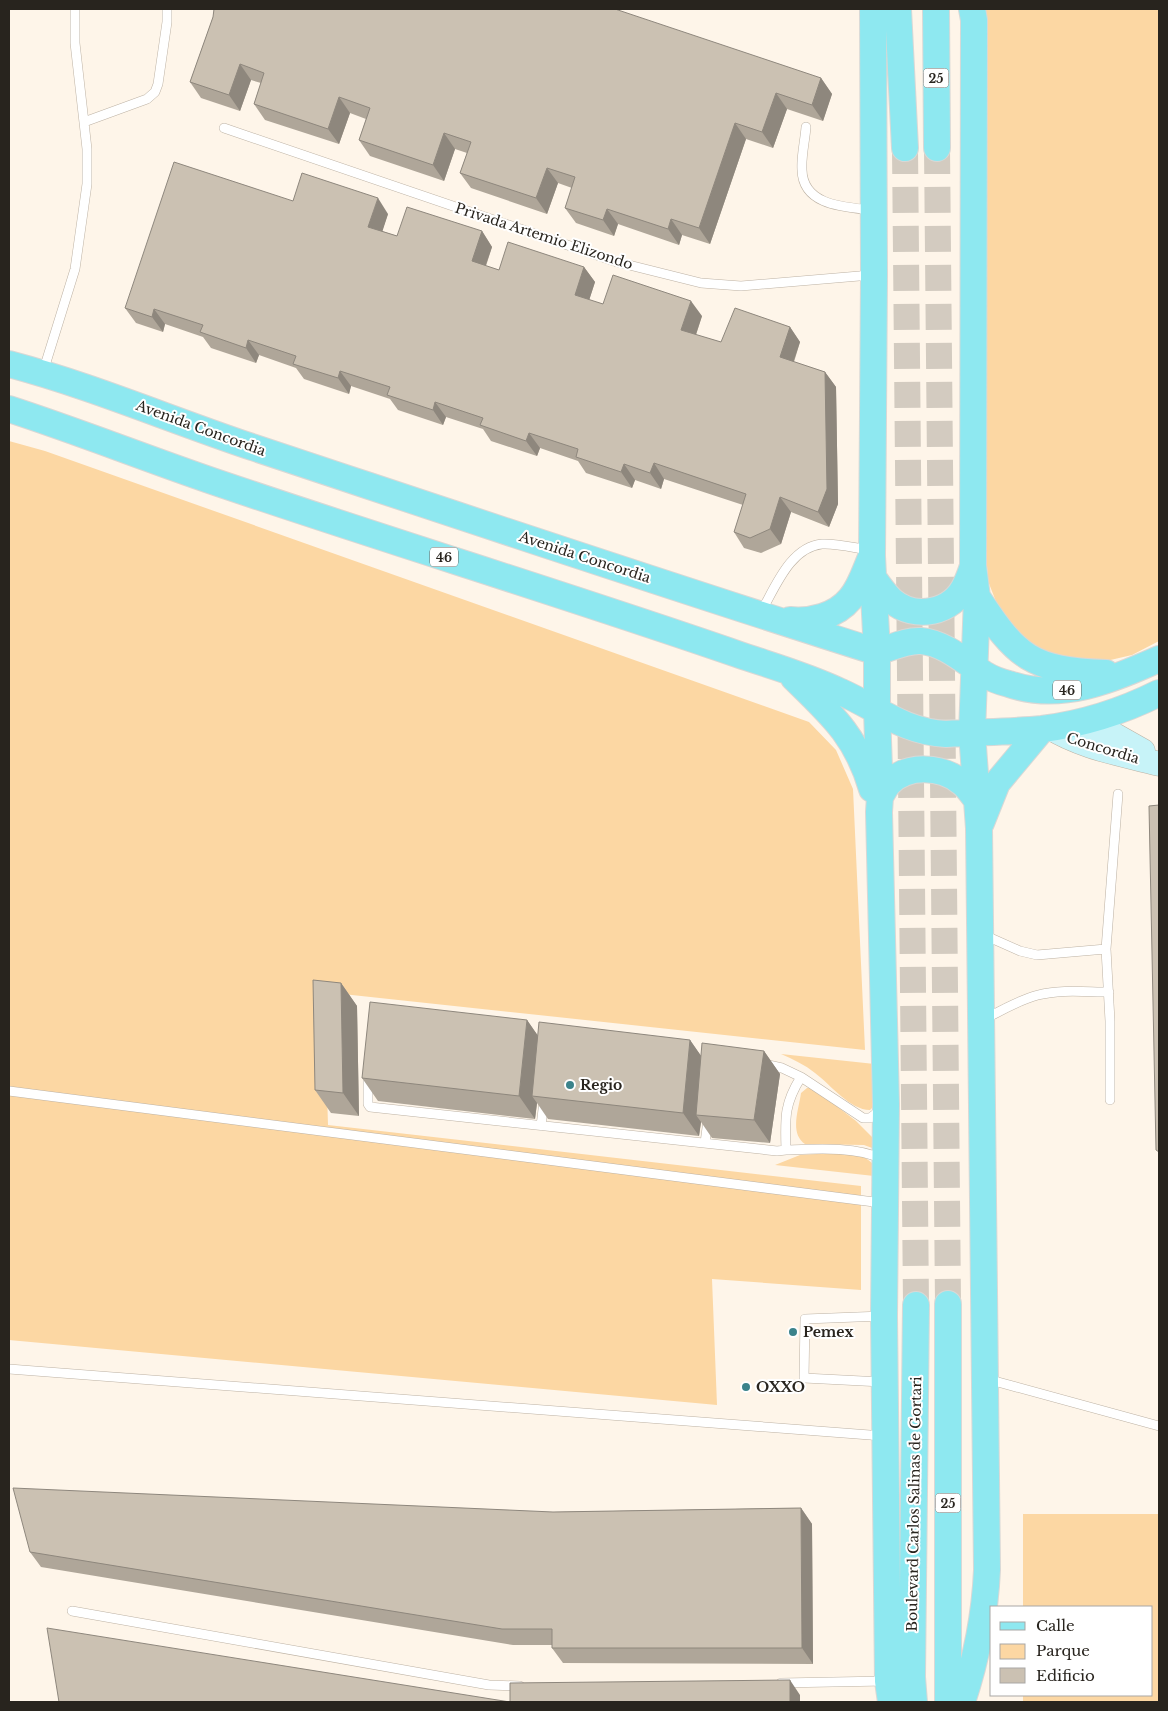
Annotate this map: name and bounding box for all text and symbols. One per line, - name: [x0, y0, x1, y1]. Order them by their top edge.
- road number: 25: [924, 68, 948, 88]
- street label: Privada Artemio Elizondo: [453, 199, 635, 273]
- street label: Avenida Concordia: [133, 396, 269, 460]
- street label: Avenida Concordia: [516, 527, 653, 587]
- road number: 46: [430, 548, 458, 566]
- road number: 46: [1053, 680, 1081, 700]
- street label: Concordia: [1064, 728, 1142, 768]
- place label: Regio: [580, 1076, 622, 1094]
- marker: Regio: [564, 1079, 576, 1091]
- place label: Pemex: [803, 1323, 854, 1341]
- marker: Pemex: [787, 1326, 799, 1338]
- street label: Boulevard Carlos Salinas de Gortari: [903, 1376, 925, 1632]
- place label: OXXO: [756, 1378, 805, 1396]
- marker: OXXO: [740, 1381, 752, 1393]
- road number: 25: [936, 1494, 960, 1512]
- legend: [990, 1606, 1153, 1696]
- text: Calle: [1036, 1616, 1075, 1635]
- text: Parque: [1036, 1641, 1090, 1660]
- text: Edificio: [1036, 1666, 1095, 1685]

